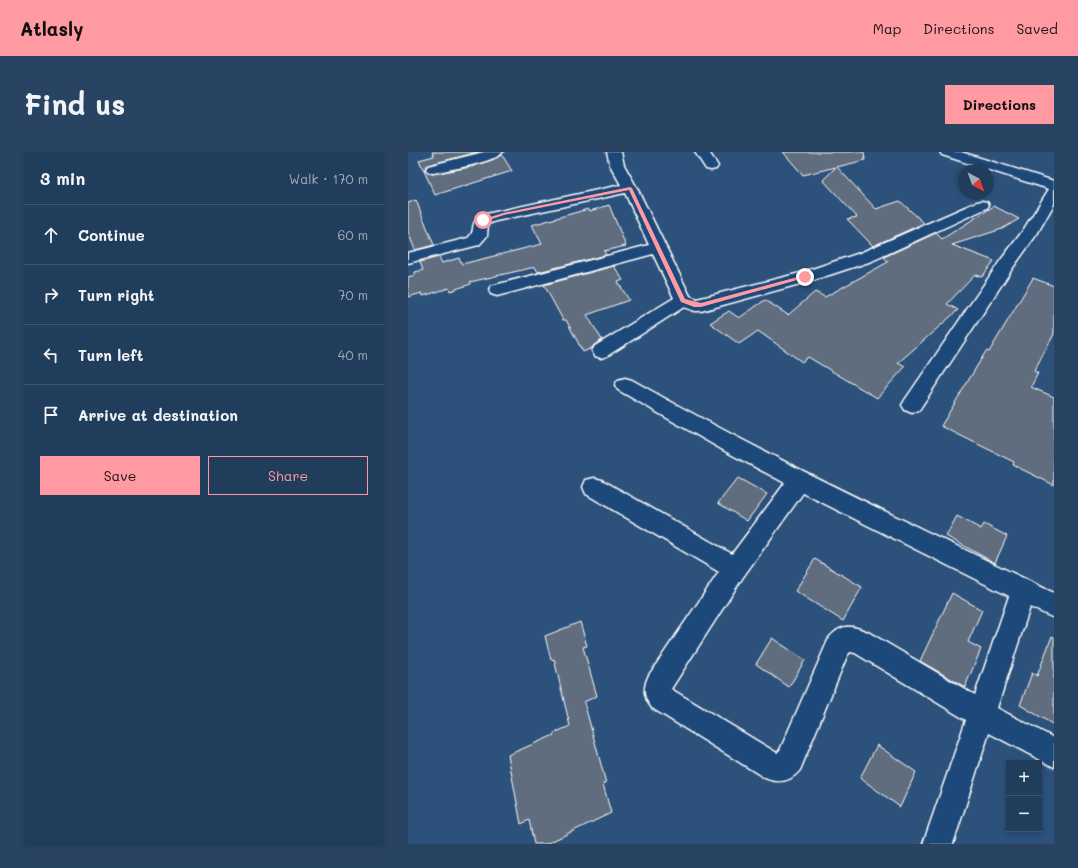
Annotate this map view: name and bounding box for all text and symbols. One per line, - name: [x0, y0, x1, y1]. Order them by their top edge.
- text: Atlasly: [20, 16, 83, 41]
- text: Map: [873, 19, 901, 38]
- text: Directions: [923, 19, 994, 38]
- text: Saved: [1016, 19, 1058, 38]
- button: Directions: [945, 85, 1054, 124]
- text: Find us: [24, 86, 125, 122]
- north arrow: [958, 164, 994, 200]
- text: 3 min: [40, 167, 85, 189]
- text: Walk · 170 m: [289, 170, 368, 187]
- route start: [474, 211, 492, 229]
- icon: ahead: [40, 224, 62, 246]
- text: Continue: [78, 225, 145, 245]
- text: 60 m: [338, 226, 368, 243]
- route end: [796, 268, 814, 286]
- icon: right: [40, 284, 62, 306]
- text: Turn right: [78, 285, 155, 305]
- text: 70 m: [338, 286, 368, 303]
- icon: left: [40, 344, 62, 366]
- text: Turn left: [78, 345, 143, 365]
- text: 40 m: [338, 346, 368, 363]
- icon: arrive: [40, 404, 62, 426]
- text: Arrive at destination: [78, 405, 238, 425]
- button: Save: [40, 456, 200, 495]
- button: Share: [208, 456, 368, 495]
- map controls: [1006, 760, 1042, 832]
- button: +: [1006, 760, 1042, 796]
- button: −: [1006, 796, 1042, 832]

